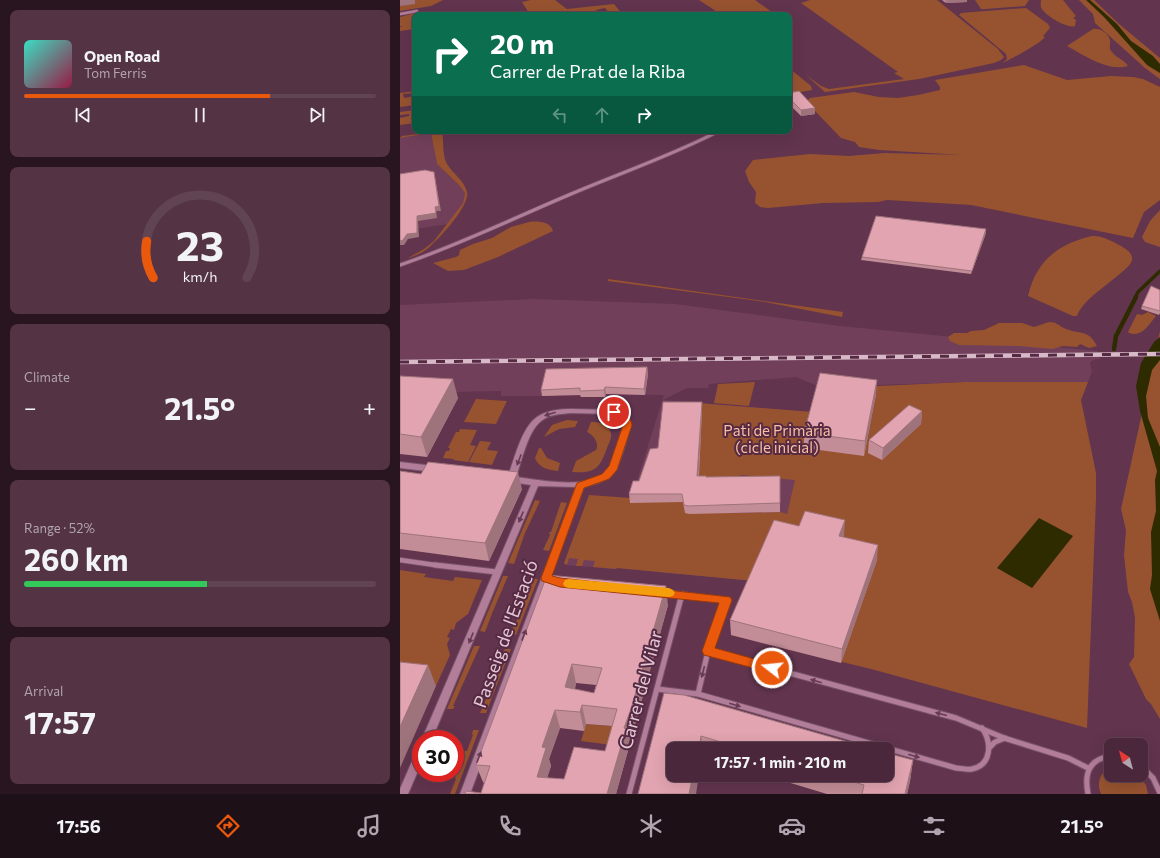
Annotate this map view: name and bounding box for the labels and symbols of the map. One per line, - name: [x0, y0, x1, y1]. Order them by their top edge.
- pin: [597, 395, 631, 429]
- one-way arrow: [544, 411, 556, 417]
- park label: Pati de Primària (cicle inicial): [723, 421, 831, 456]
- one-way arrow: [515, 455, 521, 467]
- one-way arrow: [517, 512, 523, 524]
- street label: Passeig de l'Estació: [468, 557, 542, 711]
- street label: Carrer del Vilar: [614, 628, 666, 752]
- one-way arrow: [521, 629, 527, 641]
- one-way arrow: [468, 632, 474, 643]
- position arrow: [751, 647, 793, 689]
- one-way arrow: [700, 667, 706, 679]
- one-way arrow: [809, 678, 821, 684]
- one-way arrow: [730, 702, 742, 708]
- one-way arrow: [935, 711, 947, 717]
- speed limit sign: 30: [412, 730, 464, 782]
- north arrow: [1104, 738, 1148, 782]
- one-way arrow: [476, 751, 482, 763]
- one-way arrow: [908, 753, 920, 759]

